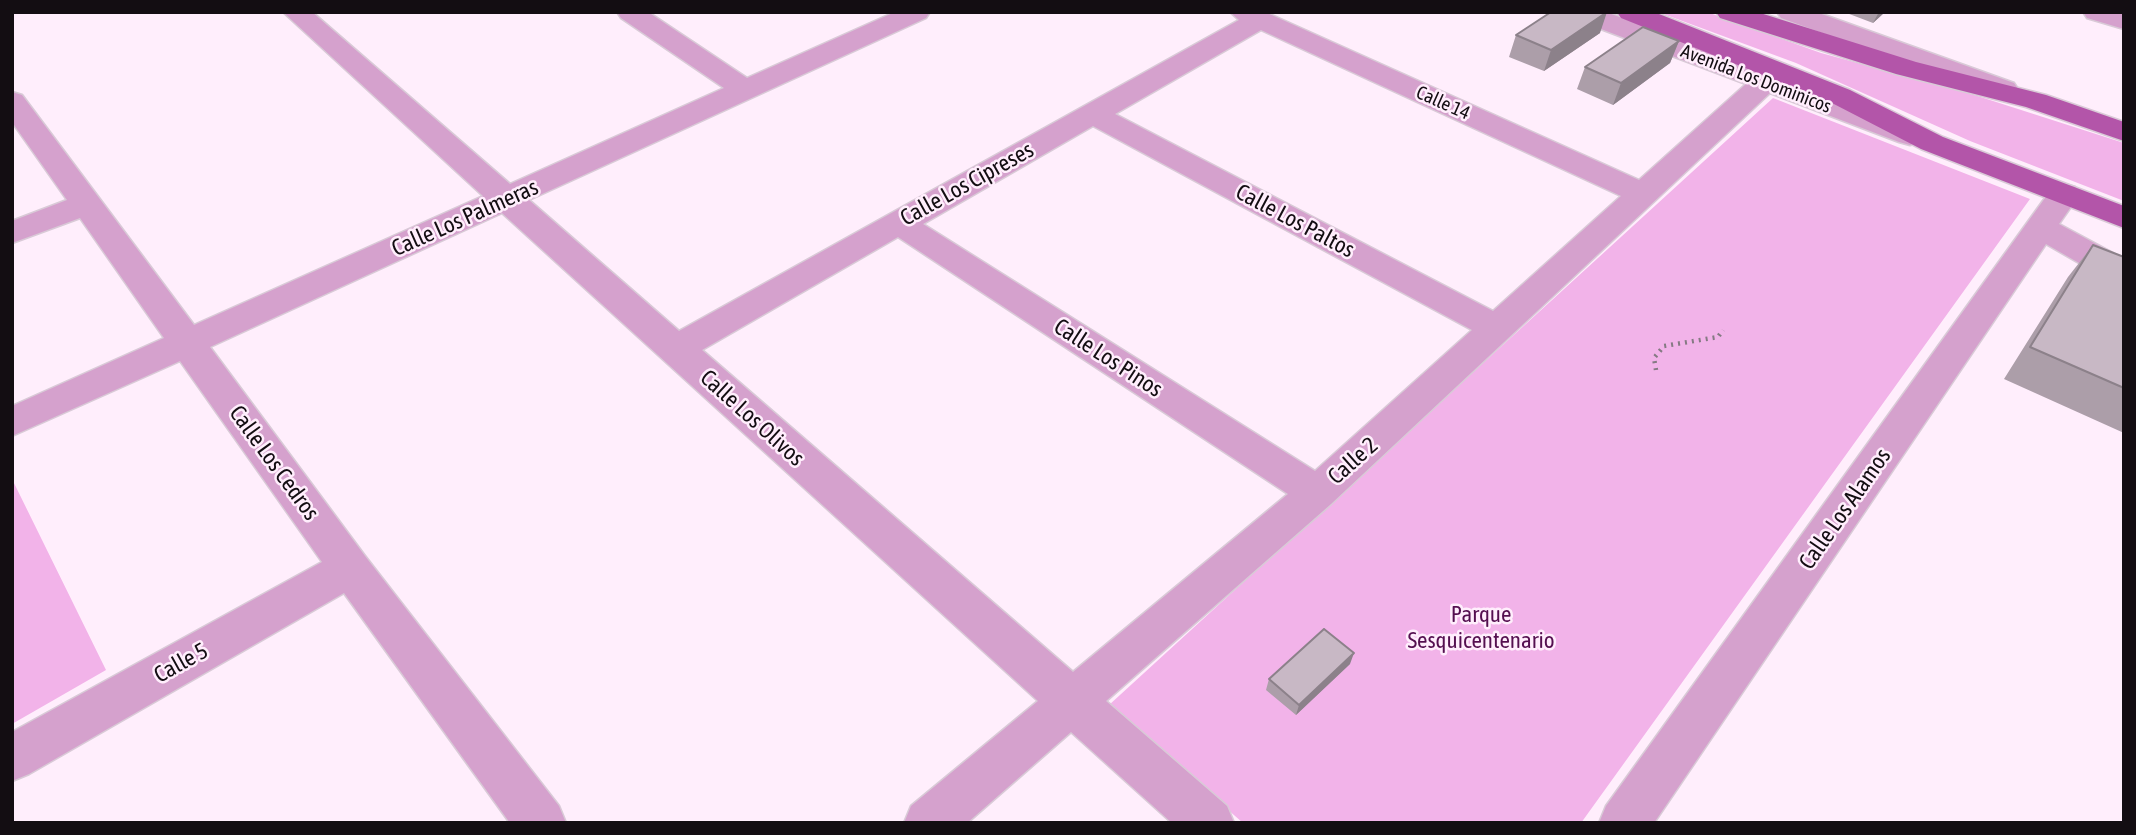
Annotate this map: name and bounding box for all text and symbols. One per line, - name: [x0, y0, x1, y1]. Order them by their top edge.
- street label: Avenida Los Dominicos: [1678, 40, 1834, 118]
- street label: Calle 14: [1413, 81, 1473, 125]
- street label: Calle Los Cipreses: [896, 136, 1038, 232]
- street label: Calle Los Palmeras: [388, 173, 542, 263]
- street label: Calle Los Paltos: [1231, 178, 1359, 264]
- street label: Calle Los Pinos: [1049, 313, 1167, 403]
- street label: Calle Los Olivos: [694, 364, 810, 472]
- street label: Calle Los Cedros: [223, 400, 325, 526]
- street label: Calle 2: [1322, 432, 1384, 490]
- street label: Calle Los Alamos: [1793, 443, 1897, 575]
- park label: Parque Sesquicentenario: [1407, 601, 1555, 655]
- street label: Calle 5: [149, 637, 213, 689]

